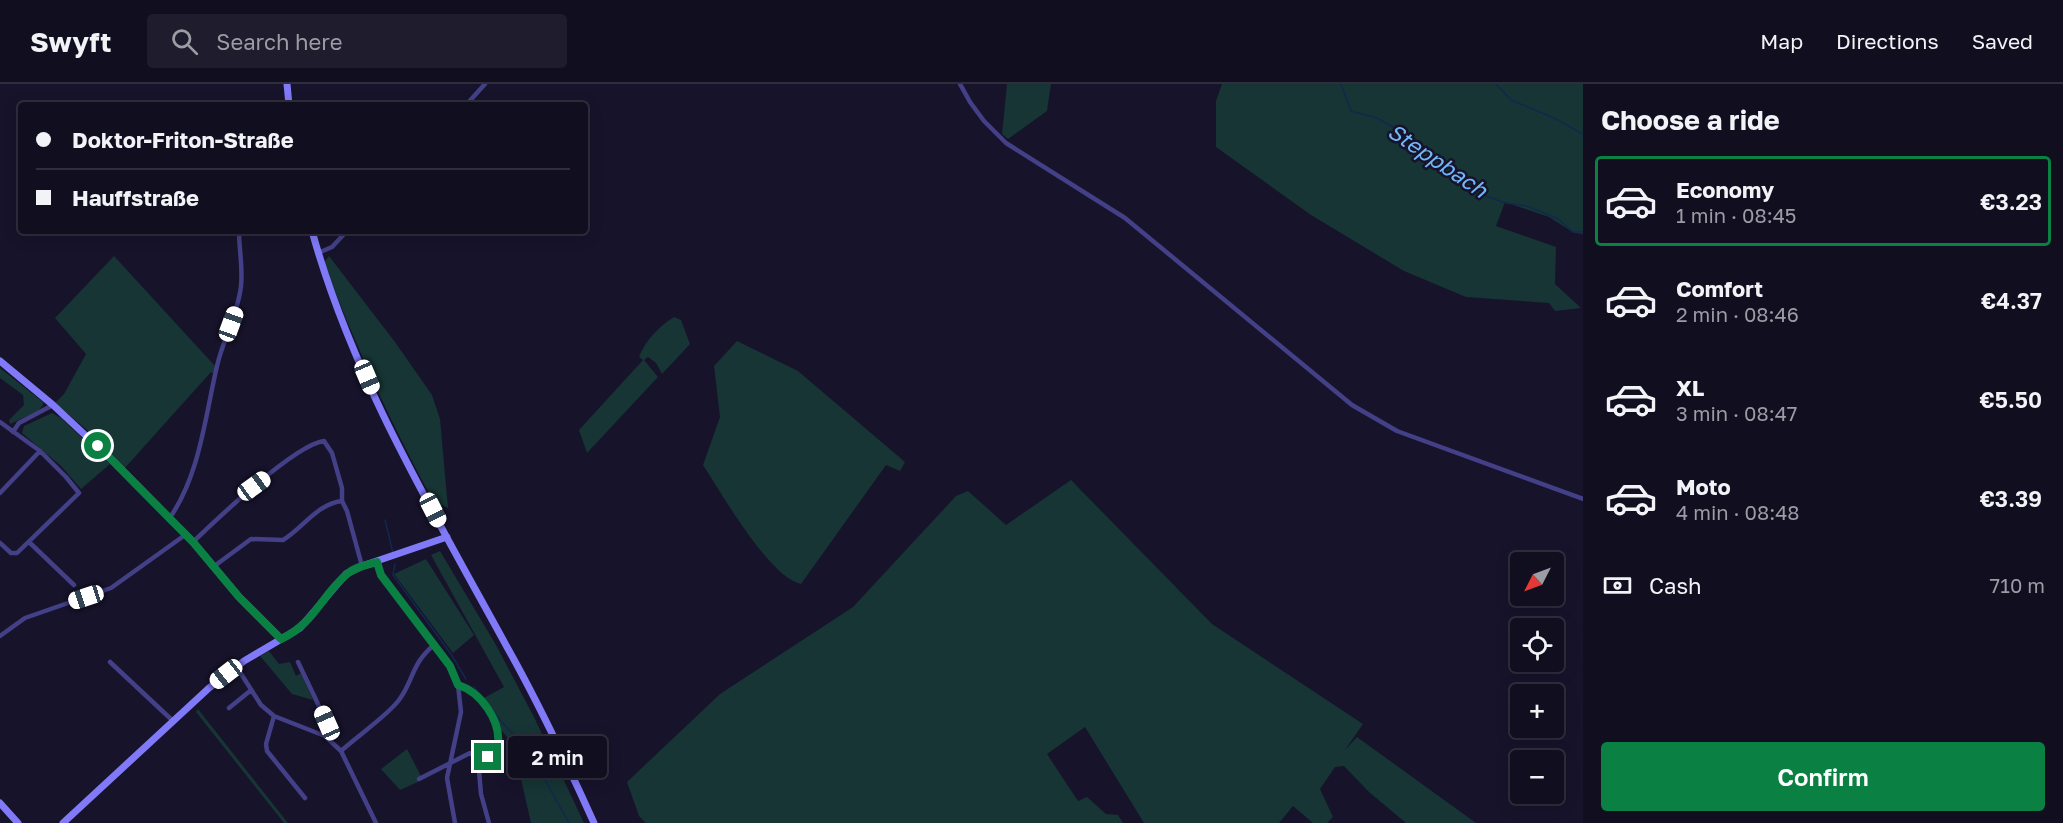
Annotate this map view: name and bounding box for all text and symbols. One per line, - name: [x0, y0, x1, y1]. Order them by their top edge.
- search box: [147, 14, 567, 68]
- text: Swyft: [30, 25, 111, 58]
- icon: search: [168, 25, 201, 58]
- text: Search here: [216, 28, 342, 55]
- text: Map: [1760, 28, 1803, 54]
- text: Directions: [1836, 28, 1939, 54]
- text: Saved: [1972, 28, 2033, 54]
- text: Choose a ride: [1601, 104, 1780, 136]
- water label: Steppbach: [1383, 117, 1494, 204]
- text: Doktor-Friton-Straße: [72, 126, 294, 153]
- icon: car: [1604, 174, 1658, 228]
- text: Economy: [1676, 176, 1774, 203]
- text: Hauffstraße: [72, 184, 199, 211]
- text: €3.23: [1980, 188, 2042, 215]
- text: 1 min · 08:45: [1676, 203, 1796, 227]
- icon: car: [1604, 273, 1658, 327]
- text: Comfort: [1676, 275, 1763, 302]
- text: €4.37: [1981, 287, 2042, 314]
- text: 2 min · 08:46: [1676, 302, 1799, 326]
- car: [216, 304, 246, 344]
- car: [352, 357, 382, 397]
- icon: car: [1604, 372, 1658, 426]
- text: XL: [1676, 374, 1704, 401]
- text: €5.50: [1980, 386, 2042, 413]
- text: 3 min · 08:47: [1676, 401, 1797, 425]
- route start: [84, 432, 111, 459]
- car: [234, 468, 274, 504]
- icon: car: [1604, 471, 1658, 525]
- text: Moto: [1676, 473, 1731, 500]
- text: €3.39: [1980, 485, 2042, 512]
- car: [417, 490, 449, 530]
- text: 4 min · 08:48: [1676, 500, 1800, 524]
- north arrow: [1510, 552, 1564, 606]
- map controls: [1510, 552, 1564, 804]
- icon: cash: [1601, 569, 1634, 602]
- text: Cash: [1649, 572, 1702, 599]
- text: 710 m: [1990, 573, 2045, 597]
- car: [66, 583, 106, 611]
- button: locate: [1510, 618, 1564, 672]
- car: [206, 656, 246, 692]
- button: +: [1510, 684, 1564, 738]
- car: [311, 703, 343, 743]
- callout: 2 min: [509, 736, 608, 778]
- button: Confirm: [1601, 742, 2045, 811]
- route end: [474, 743, 501, 770]
- text: 2 min: [532, 745, 584, 769]
- button: −: [1510, 750, 1564, 804]

